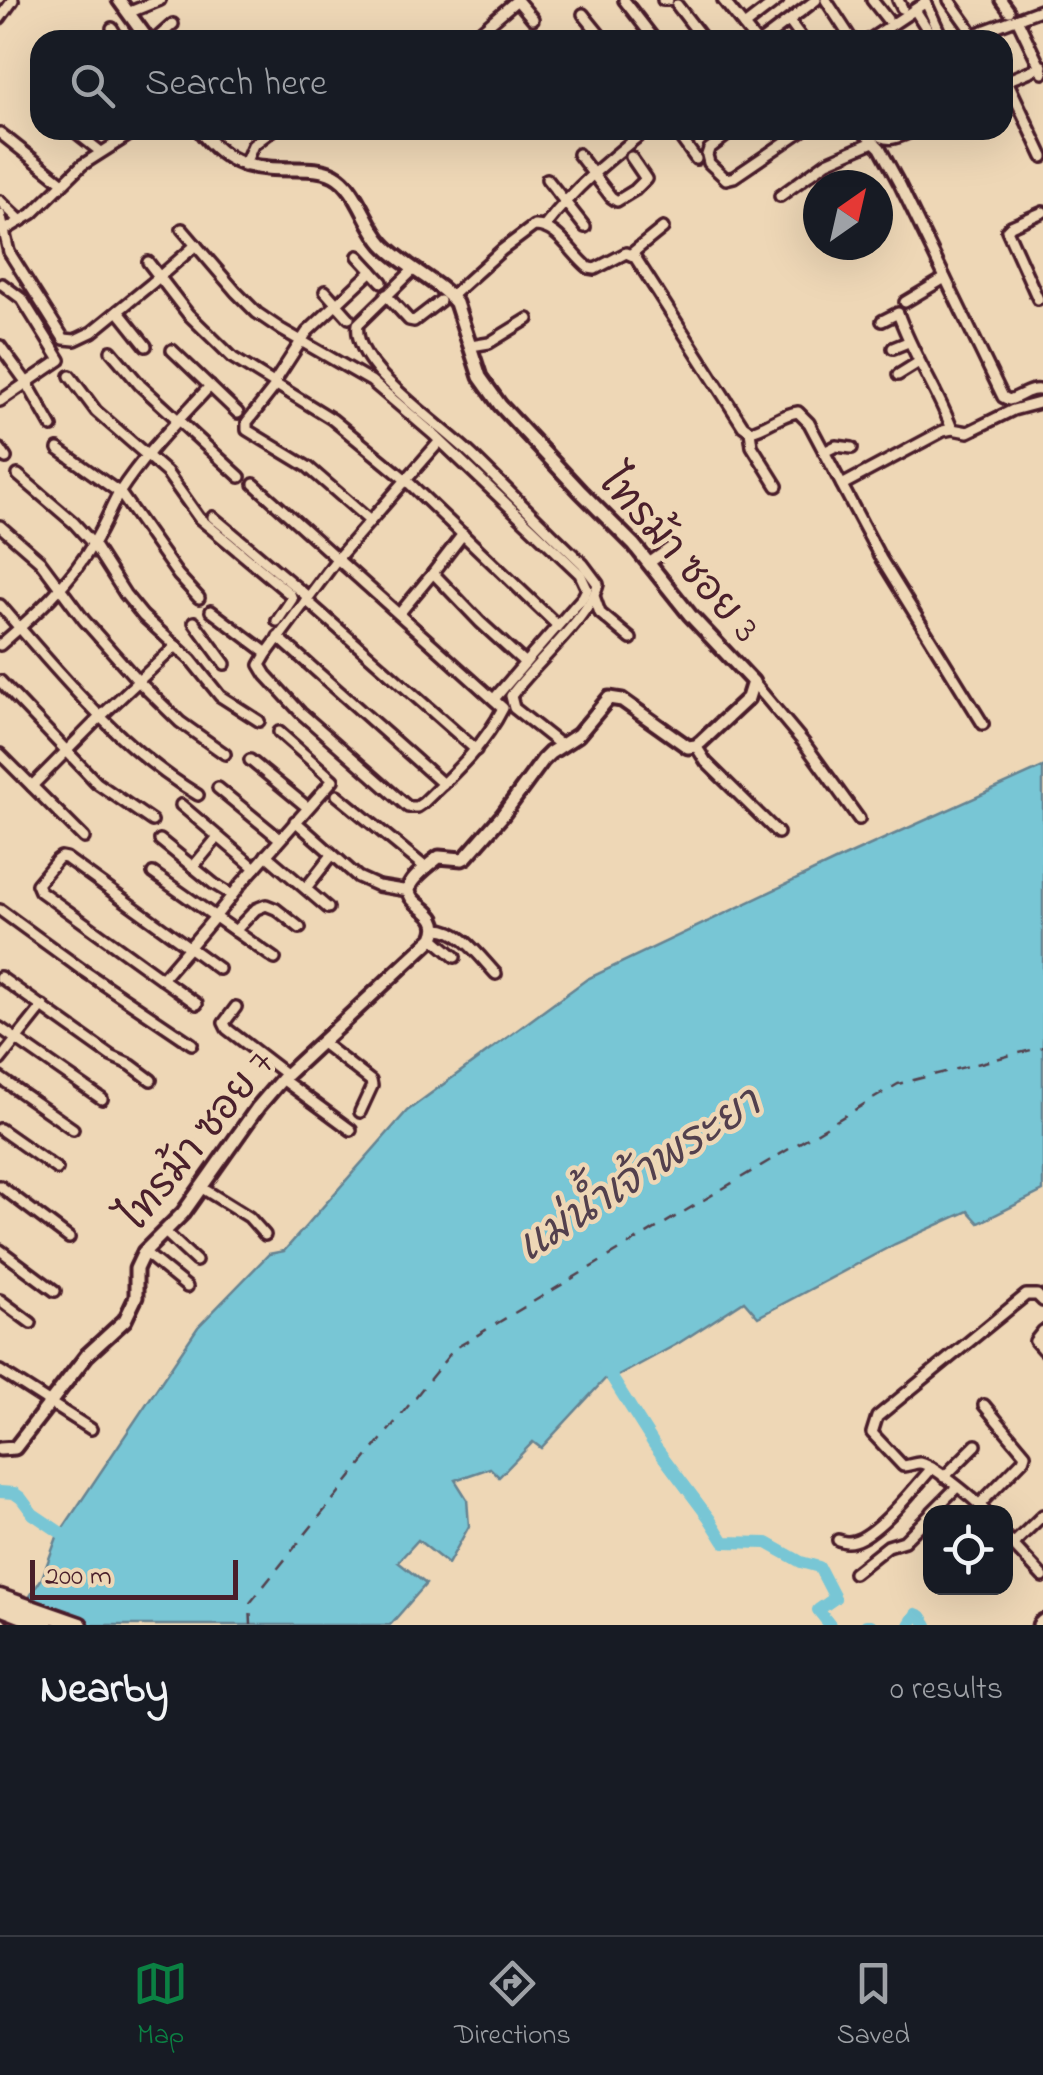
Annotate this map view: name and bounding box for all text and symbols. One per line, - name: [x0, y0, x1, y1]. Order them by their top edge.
- search box: [30, 30, 1013, 140]
- text: Search here: [145, 57, 327, 113]
- icon: search: [65, 58, 120, 113]
- north arrow: [803, 170, 893, 260]
- street label: ไทรม้า ซอย 3: [582, 454, 774, 658]
- street label: ไทรม้า ซอย 7: [106, 1037, 291, 1246]
- water label: แม่น้ำเจ้าพระยา: [499, 1063, 776, 1279]
- map controls: [923, 1505, 1013, 1595]
- button: locate: [923, 1505, 1013, 1595]
- scale bar: [30, 1555, 238, 1600]
- text: 200 m: [45, 1557, 112, 1598]
- text: Nearby: [40, 1660, 168, 1721]
- text: 0 results: [890, 1667, 1003, 1714]
- tab: Map: [133, 1956, 188, 2057]
- tab: Directions: [454, 1956, 571, 2057]
- tab: Saved: [837, 1956, 910, 2057]

